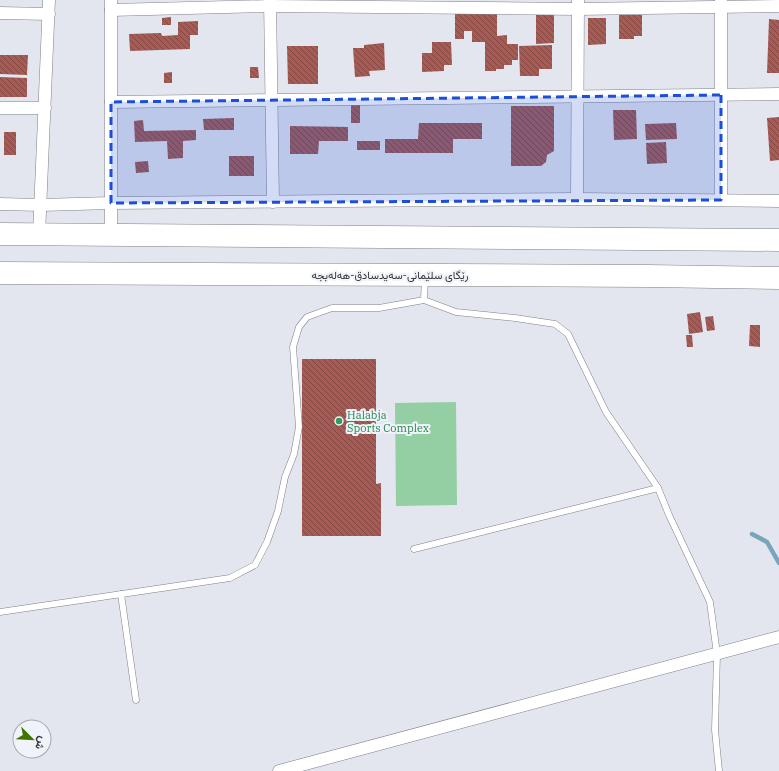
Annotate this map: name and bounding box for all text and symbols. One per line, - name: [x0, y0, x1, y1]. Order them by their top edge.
- street label: رێگای سلێمانی-سەیدسادق-هەلەبجە: [311, 268, 469, 282]
- place label: Halabja Sports Complex: [347, 408, 429, 435]
- marker: Halabja Sports Complex: [334, 416, 344, 426]
- north arrow: [12, 719, 52, 759]
- text: ش: [32, 734, 50, 752]

